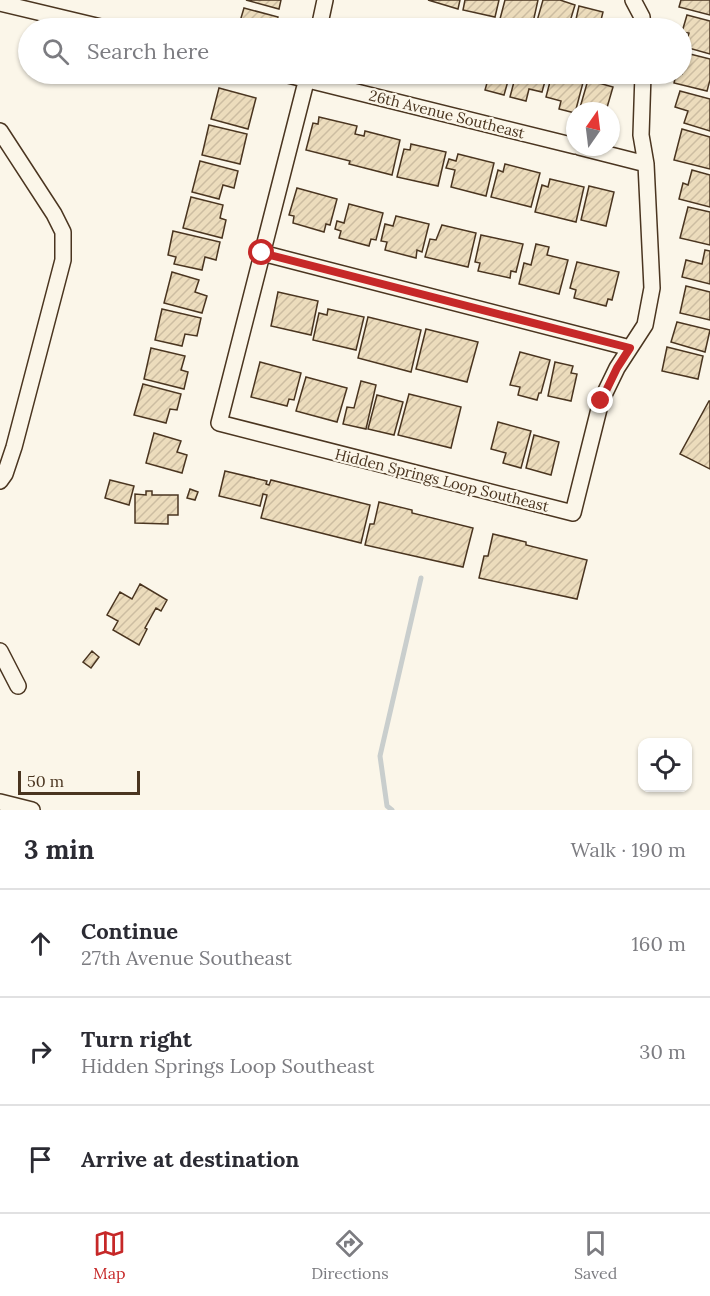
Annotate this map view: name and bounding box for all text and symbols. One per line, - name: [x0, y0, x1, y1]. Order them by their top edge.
- search box: [18, 18, 692, 84]
- icon: search: [39, 35, 72, 68]
- text: Search here: [87, 37, 209, 65]
- street label: 26th Avenue Southeast: [367, 85, 527, 143]
- north arrow: [566, 102, 620, 156]
- route start: [248, 239, 274, 265]
- route end: [587, 387, 613, 413]
- street label: Hidden Springs Loop Southeast: [333, 444, 551, 516]
- map controls: [638, 738, 692, 792]
- button: locate: [638, 738, 692, 792]
- scale bar: [18, 768, 140, 796]
- text: 50 m: [27, 771, 64, 791]
- text: 3 min: [24, 833, 94, 866]
- text: Walk · 190 m: [570, 837, 686, 862]
- text: Continue: [81, 917, 178, 945]
- icon: ahead: [24, 927, 57, 960]
- text: 160 m: [632, 931, 686, 956]
- text: 27th Avenue Southeast: [81, 945, 292, 970]
- text: Turn right: [81, 1025, 192, 1053]
- icon: right: [24, 1035, 57, 1068]
- text: 30 m: [639, 1039, 686, 1064]
- text: Hidden Springs Loop Southeast: [81, 1053, 374, 1078]
- icon: arrive: [24, 1143, 57, 1176]
- text: Arrive at destination: [81, 1145, 299, 1173]
- tab: Map: [93, 1227, 126, 1283]
- tab: Directions: [311, 1227, 389, 1283]
- tab: Saved: [574, 1227, 617, 1283]

